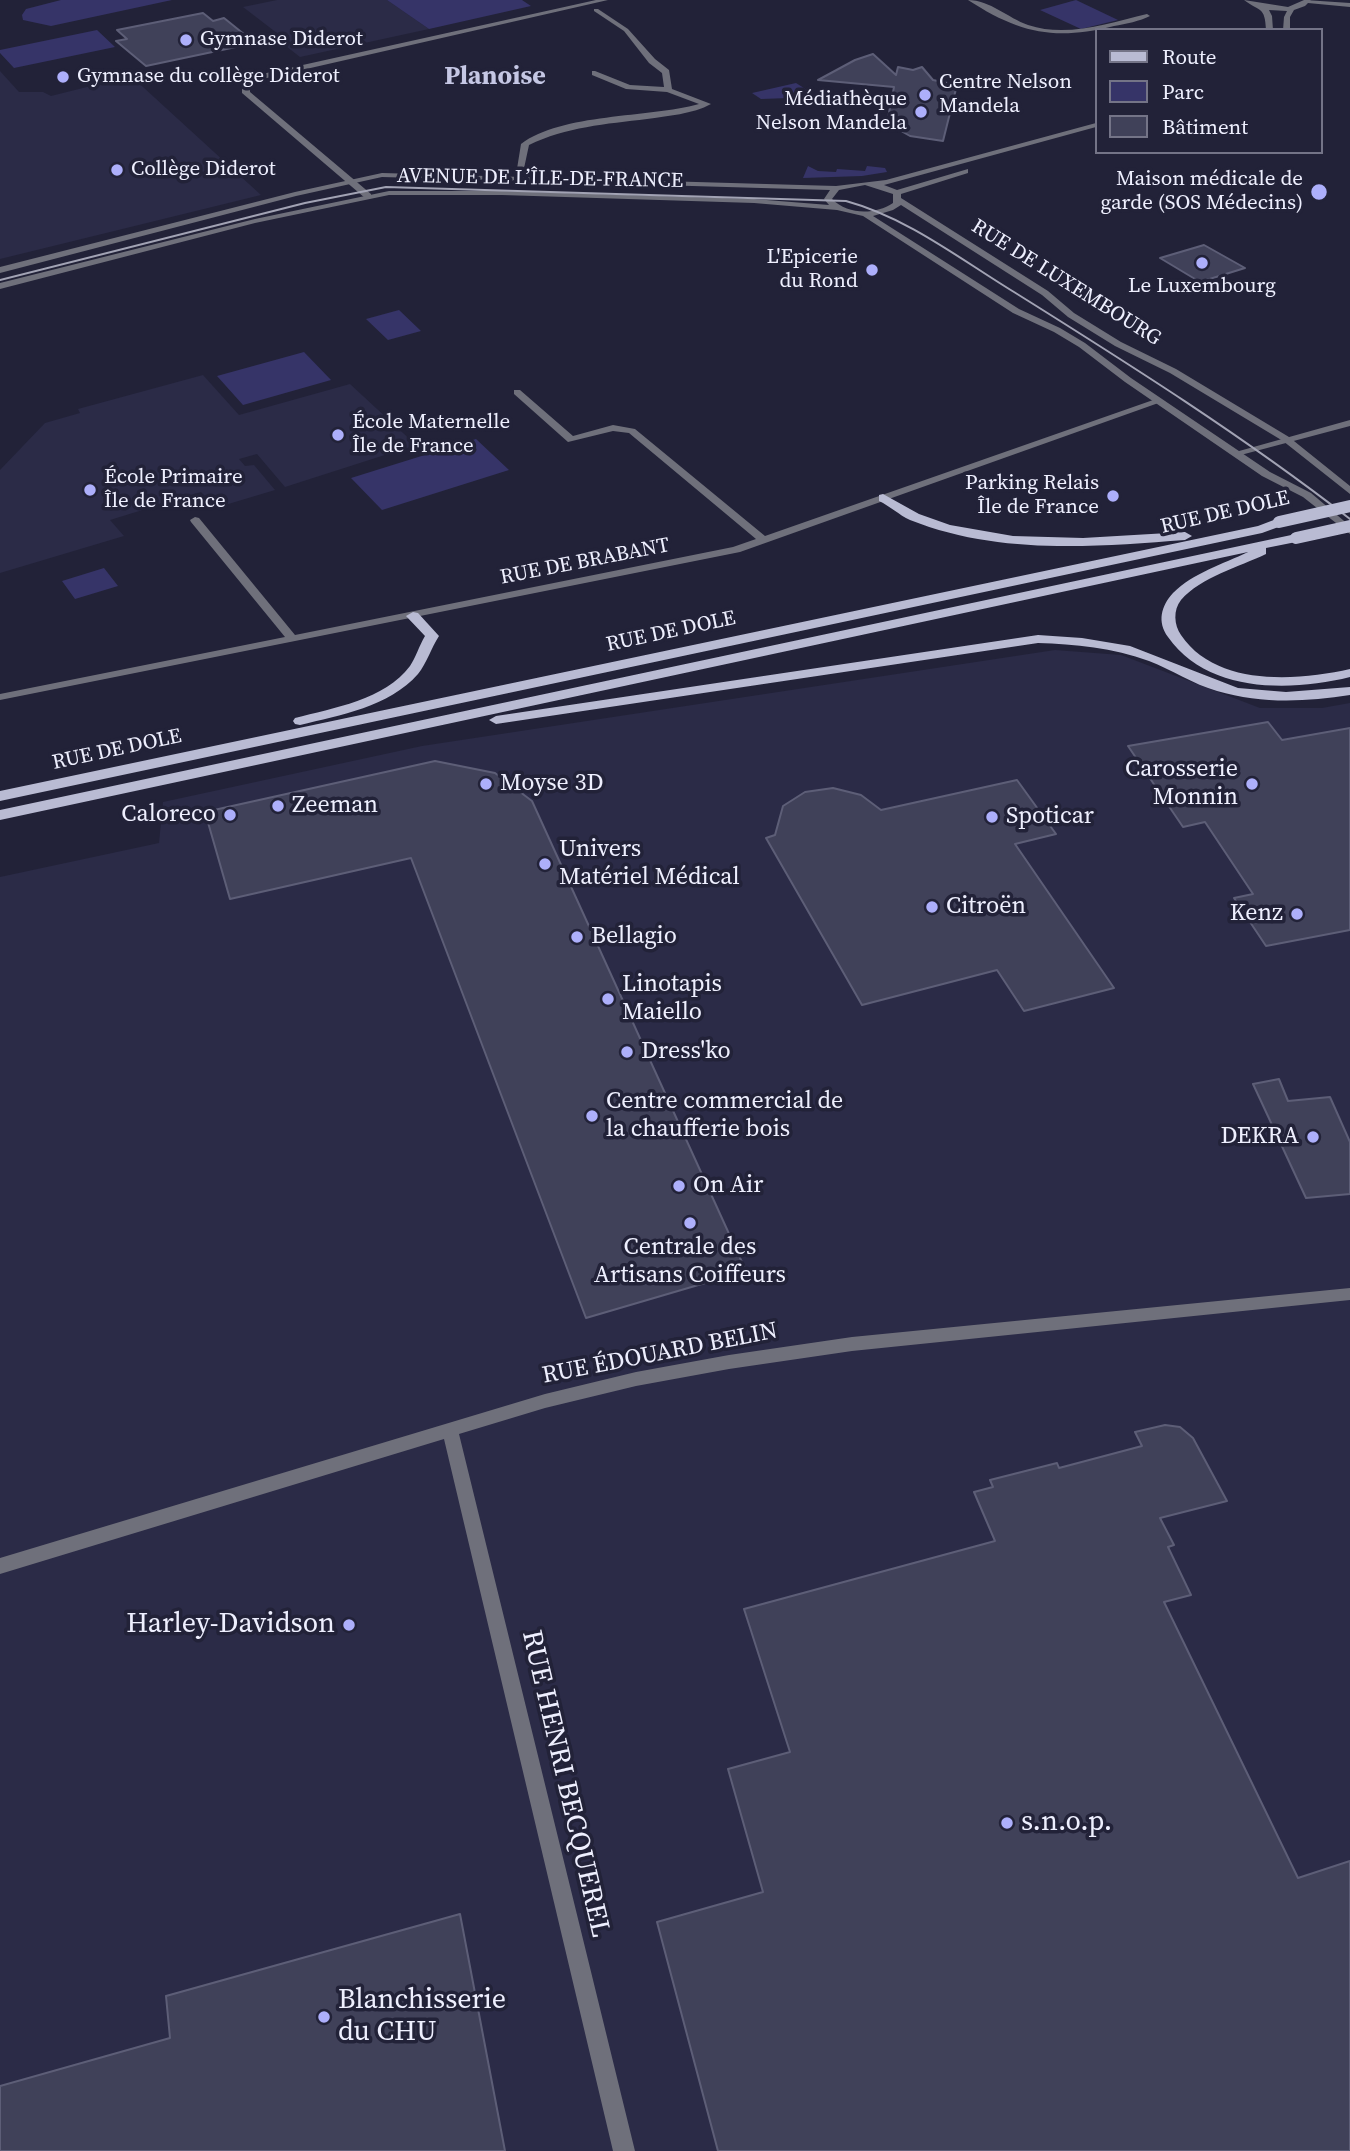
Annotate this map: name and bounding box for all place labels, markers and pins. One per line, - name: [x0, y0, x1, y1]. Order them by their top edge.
- place label: Gymnase Diderot: [200, 27, 363, 53]
- marker: Gymnase Diderot: [178, 32, 194, 48]
- place label: Gymnase du collège Diderot: [77, 64, 340, 90]
- marker: Gymnase du collège Diderot: [55, 69, 71, 85]
- place label: Centre Nelson Mandela: [939, 70, 1072, 120]
- place label: Médiathèque Nelson Mandela: [756, 87, 907, 137]
- marker: Centre Nelson Mandela: [917, 87, 933, 103]
- marker: Médiathèque Nelson Mandela: [913, 104, 929, 120]
- place label: Collège Diderot: [131, 157, 276, 183]
- marker: Collège Diderot: [109, 162, 125, 178]
- place label: Maison médicale de garde (SOS Médecins): [1101, 167, 1303, 217]
- marker: Maison médicale de garde (SOS Médecins): [1309, 182, 1329, 202]
- place label: L'Epicerie du Rond: [766, 245, 858, 295]
- marker: Le Luxembourg: [1194, 255, 1210, 271]
- marker: L'Epicerie du Rond: [864, 262, 880, 278]
- place label: Le Luxembourg: [1128, 274, 1276, 300]
- place label: École Maternelle Île de France: [352, 410, 510, 460]
- marker: École Maternelle Île de France: [330, 427, 346, 443]
- place label: École Primaire Île de France: [104, 465, 243, 515]
- place label: Parking Relais Île de France: [965, 471, 1099, 521]
- marker: École Primaire Île de France: [82, 482, 98, 498]
- marker: Parking Relais Île de France: [1105, 488, 1121, 504]
- place label: Carosserie Monnin: [1125, 756, 1238, 812]
- place label: Moyse 3D: [500, 770, 603, 798]
- marker: Moyse 3D: [478, 776, 494, 792]
- marker: Carosserie Monnin: [1244, 776, 1260, 792]
- place label: Zeeman: [292, 792, 378, 820]
- marker: Zeeman: [270, 798, 286, 814]
- place label: Caloreco: [121, 801, 216, 829]
- place label: Spoticar: [1006, 803, 1094, 831]
- marker: Caloreco: [222, 807, 238, 823]
- marker: Spoticar: [984, 809, 1000, 825]
- place label: Univers Matériel Médical: [559, 836, 740, 892]
- marker: Univers Matériel Médical: [537, 856, 553, 872]
- place label: Citroën: [946, 893, 1026, 921]
- marker: Citroën: [924, 899, 940, 915]
- place label: Kenz: [1230, 900, 1283, 928]
- marker: Kenz: [1289, 906, 1305, 922]
- place label: Bellagio: [591, 923, 677, 951]
- marker: Bellagio: [569, 929, 585, 945]
- place label: Linotapis Maiello: [622, 971, 722, 1027]
- marker: Linotapis Maiello: [600, 991, 616, 1007]
- place label: Dress'ko: [641, 1038, 731, 1066]
- marker: Dress'ko: [619, 1044, 635, 1060]
- place label: Centre commercial de la chaufferie bois: [606, 1088, 843, 1144]
- marker: Centre commercial de la chaufferie bois: [584, 1108, 600, 1124]
- place label: DEKRA: [1220, 1123, 1299, 1151]
- marker: DEKRA: [1305, 1129, 1321, 1145]
- place label: On Air: [693, 1172, 763, 1200]
- marker: On Air: [671, 1178, 687, 1194]
- marker: Centrale des Artisans Coiffeurs: [682, 1215, 698, 1231]
- place label: Centrale des Artisans Coiffeurs: [594, 1234, 786, 1290]
- place label: Harley-Davidson: [126, 1608, 335, 1642]
- marker: Harley-Davidson: [341, 1617, 357, 1633]
- place label: s.n.o.p.: [1021, 1806, 1112, 1840]
- marker: s.n.o.p.: [999, 1815, 1015, 1831]
- place label: Blanchisserie du CHU: [338, 1984, 506, 2050]
- marker: Blanchisserie du CHU: [316, 2009, 332, 2025]

